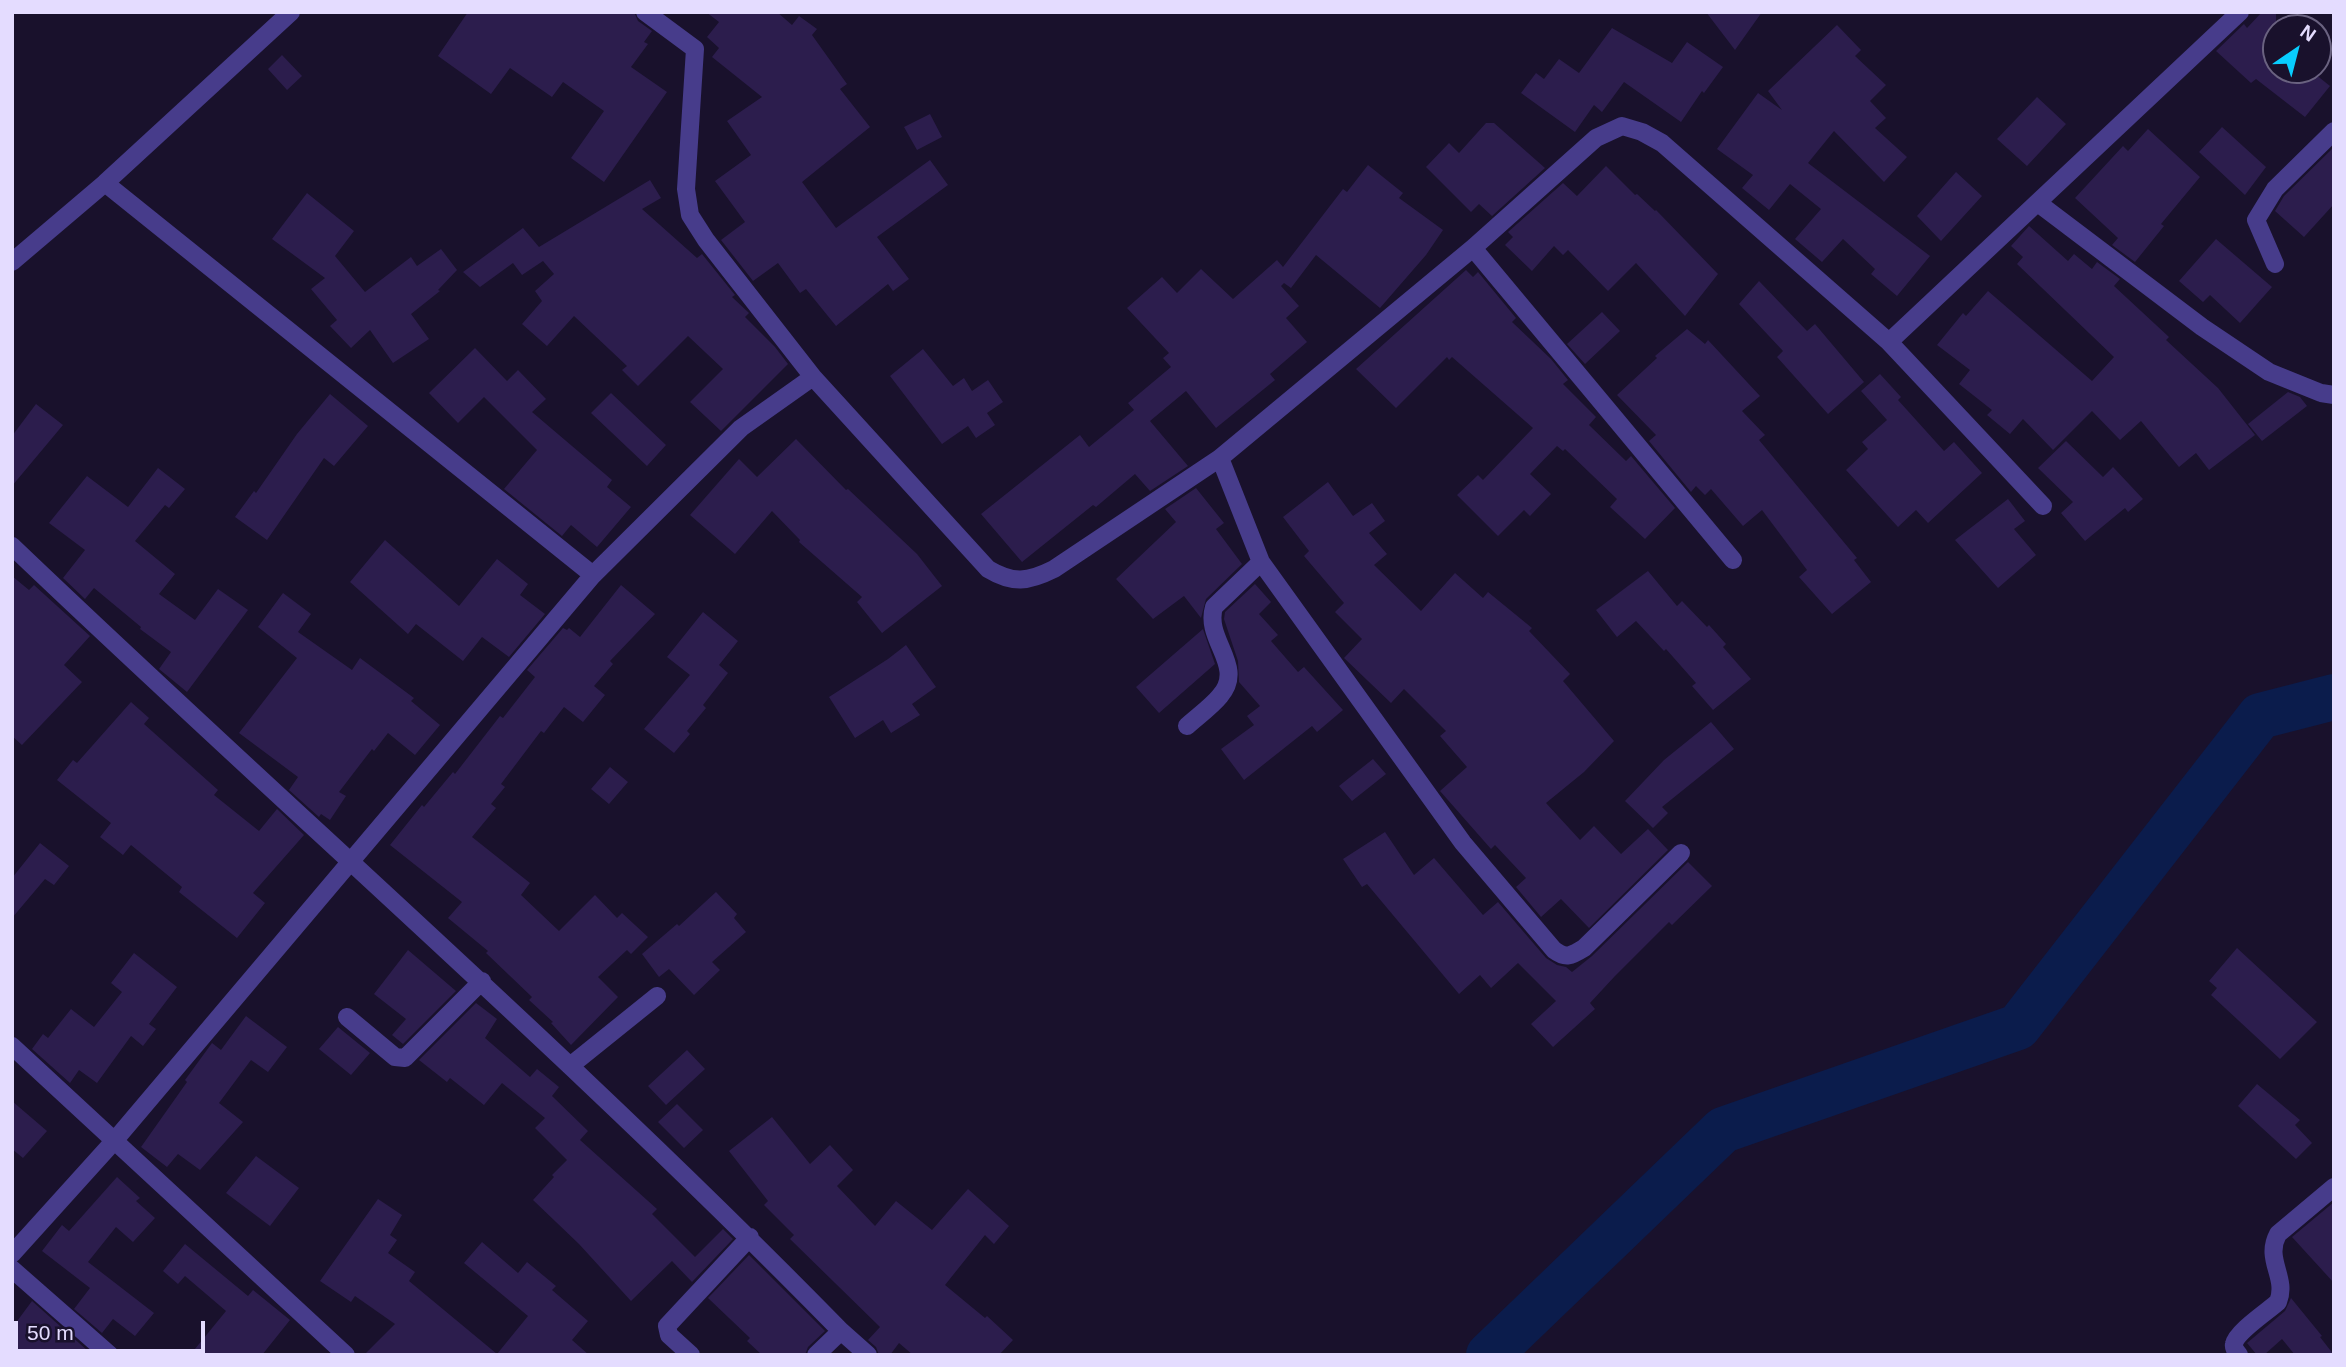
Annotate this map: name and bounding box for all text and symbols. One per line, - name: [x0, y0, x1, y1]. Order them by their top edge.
- north arrow: [2262, 14, 2332, 84]
- text: N: [2297, 20, 2320, 46]
- scale bar: [18, 1308, 208, 1352]
- text: 50 m: [27, 1321, 74, 1344]

